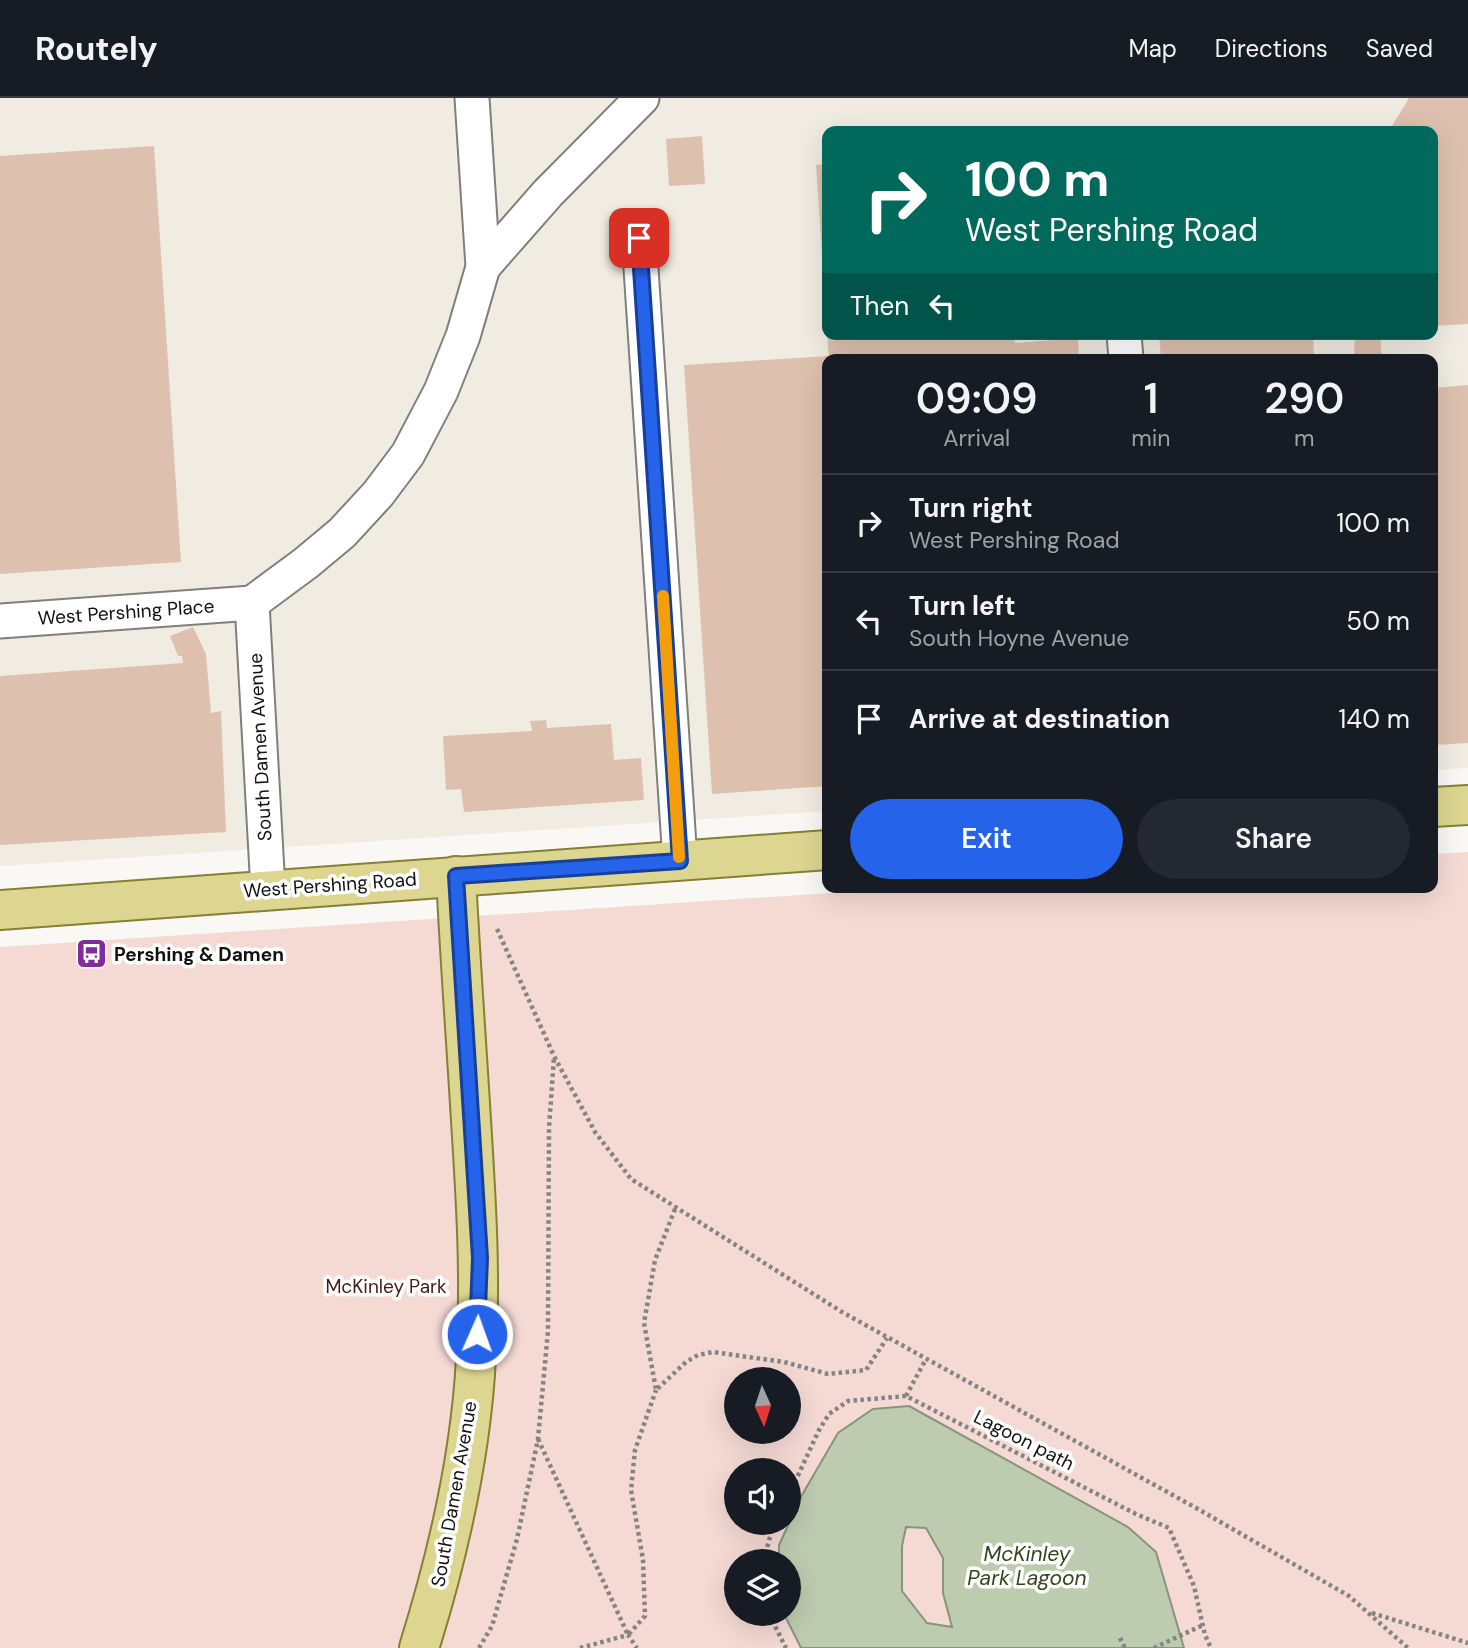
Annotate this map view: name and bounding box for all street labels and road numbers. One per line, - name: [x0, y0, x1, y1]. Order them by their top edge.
- street label: West Pershing Place: [37, 593, 215, 631]
- street label: South Damen Avenue: [243, 652, 277, 842]
- street label: West Pershing Road: [242, 866, 418, 904]
- street label: South Damen Avenue: [425, 1399, 483, 1589]
- street label: Lagoon path: [970, 1404, 1078, 1476]

